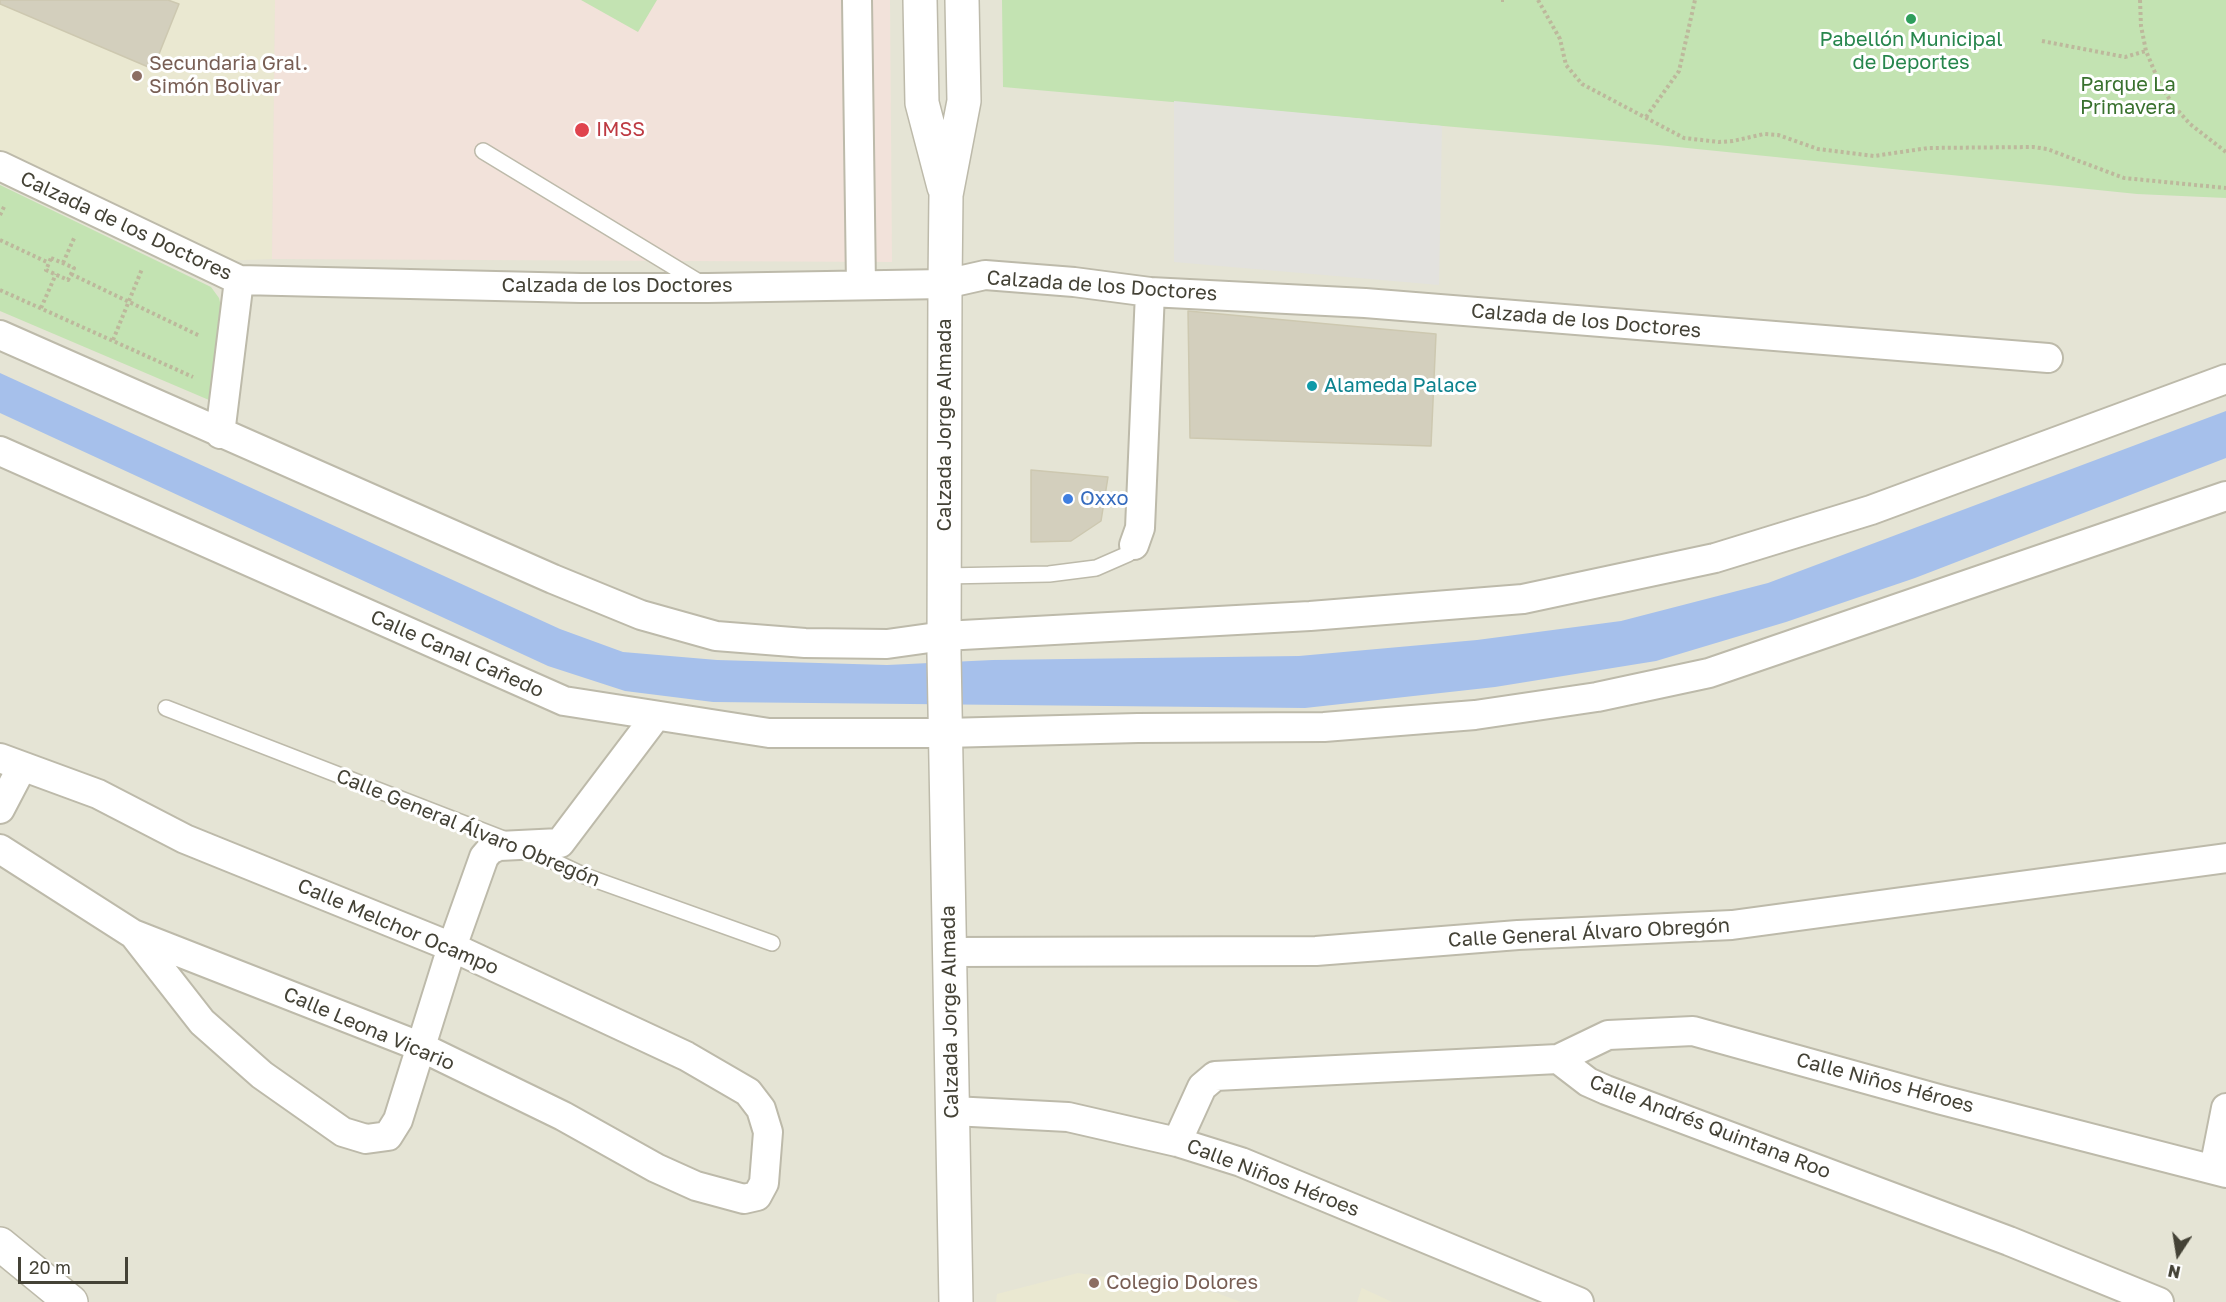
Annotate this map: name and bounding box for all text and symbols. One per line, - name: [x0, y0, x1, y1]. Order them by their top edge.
- marker: Pabellón Municipal de Deportes: [1904, 12, 1918, 26]
- place label: Pabellón Municipal de Deportes: [1819, 28, 2003, 75]
- place label: Secundaria Gral. Simón Bolivar: [149, 52, 308, 99]
- marker: Secundaria Gral. Simón Bolivar: [130, 69, 144, 83]
- park label: Parque La Primavera: [2080, 73, 2176, 120]
- place label: IMSS: [596, 118, 645, 142]
- marker: IMSS: [573, 121, 591, 139]
- street label: Calzada de los Doctores: [16, 166, 236, 286]
- street label: Calzada de los Doctores: [986, 266, 1218, 306]
- street label: Calzada de los Doctores: [502, 274, 732, 298]
- street label: Calzada de los Doctores: [1470, 299, 1702, 343]
- street label: Calzada Jorge Almada: [933, 318, 957, 532]
- place label: Alameda Palace: [1324, 374, 1477, 398]
- marker: Alameda Palace: [1305, 379, 1319, 393]
- place label: Oxxo: [1080, 487, 1128, 511]
- marker: Oxxo: [1061, 492, 1075, 506]
- street label: Calle Canal Cañedo: [367, 605, 547, 703]
- street label: Calle General Álvaro Obregón: [333, 764, 603, 892]
- street label: Calle Melchor Ocampo: [294, 874, 502, 980]
- street label: Calzada Jorge Almada: [936, 905, 964, 1119]
- street label: Calle General Álvaro Obregón: [1447, 914, 1731, 952]
- street label: Calle Leona Vicario: [280, 982, 458, 1076]
- street label: Calle Niños Héroes: [1793, 1048, 1977, 1118]
- street label: Calle Andrés Quintana Roo: [1586, 1070, 1834, 1184]
- street label: Calle Niños Héroes: [1183, 1134, 1363, 1222]
- north arrow: [2148, 1224, 2208, 1284]
- scale bar: [21, 1245, 130, 1283]
- text: 20 m: [29, 1256, 71, 1278]
- text: N: [2166, 1261, 2182, 1283]
- place label: Colegio Dolores: [1106, 1271, 1258, 1295]
- marker: Colegio Dolores: [1087, 1276, 1101, 1290]

